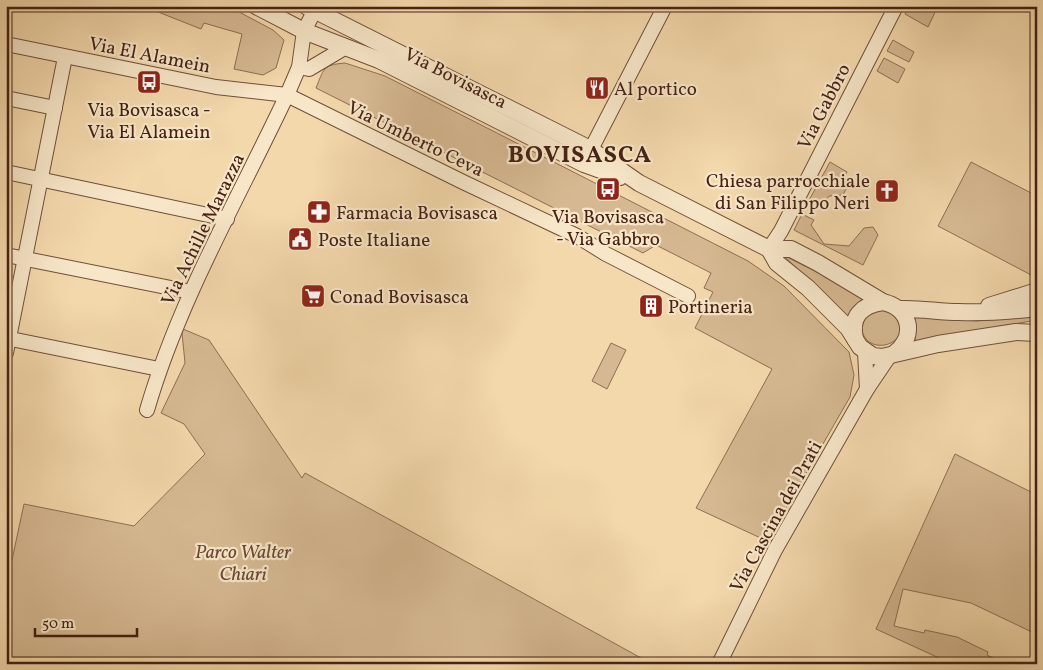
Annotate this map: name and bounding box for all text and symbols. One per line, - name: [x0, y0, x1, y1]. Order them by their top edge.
- street label: Via El Alamein: [87, 31, 213, 80]
- street label: Via Bovisasca: [399, 42, 511, 116]
- street label: Via Gabbro: [792, 60, 857, 154]
- bus stop icon: Via Bovisasca - Via El Alamein: [136, 69, 162, 95]
- restaurant icon: Al portico: [584, 75, 610, 101]
- place label: Al portico: [614, 77, 697, 103]
- street label: Via Umberto Ceva: [342, 95, 488, 184]
- place label: Via Bovisasca - Via El Alamein: [87, 98, 211, 146]
- district label: BOVISASCA: [508, 139, 652, 173]
- street label: Via Achille Marazza: [156, 149, 252, 310]
- place label: Chiesa parrocchiale di San Filippo Neri: [706, 169, 870, 217]
- bus stop icon: Via Bovisasca - Via Gabbro: [595, 176, 621, 202]
- church icon: Chiesa parrocchiale di San Filippo Neri: [874, 178, 900, 204]
- pharmacy icon: Farmacia Bovisasca: [306, 199, 332, 225]
- place label: Farmacia Bovisasca: [336, 201, 498, 227]
- place label: Via Bovisasca - Via Gabbro: [552, 205, 664, 253]
- public building icon: Poste Italiane: [287, 226, 313, 252]
- place label: Poste Italiane: [318, 228, 430, 254]
- supermarket icon: Conad Bovisasca: [300, 283, 326, 309]
- place label: Conad Bovisasca: [330, 285, 469, 311]
- building icon: Portineria: [638, 293, 664, 319]
- place label: Portineria: [668, 295, 753, 321]
- street label: Via Cascina dei Prati: [724, 436, 829, 597]
- park label: Parco Walter Chiari: [195, 540, 292, 588]
- scale bar: [35, 605, 138, 637]
- text: 50 m: [42, 614, 74, 635]

